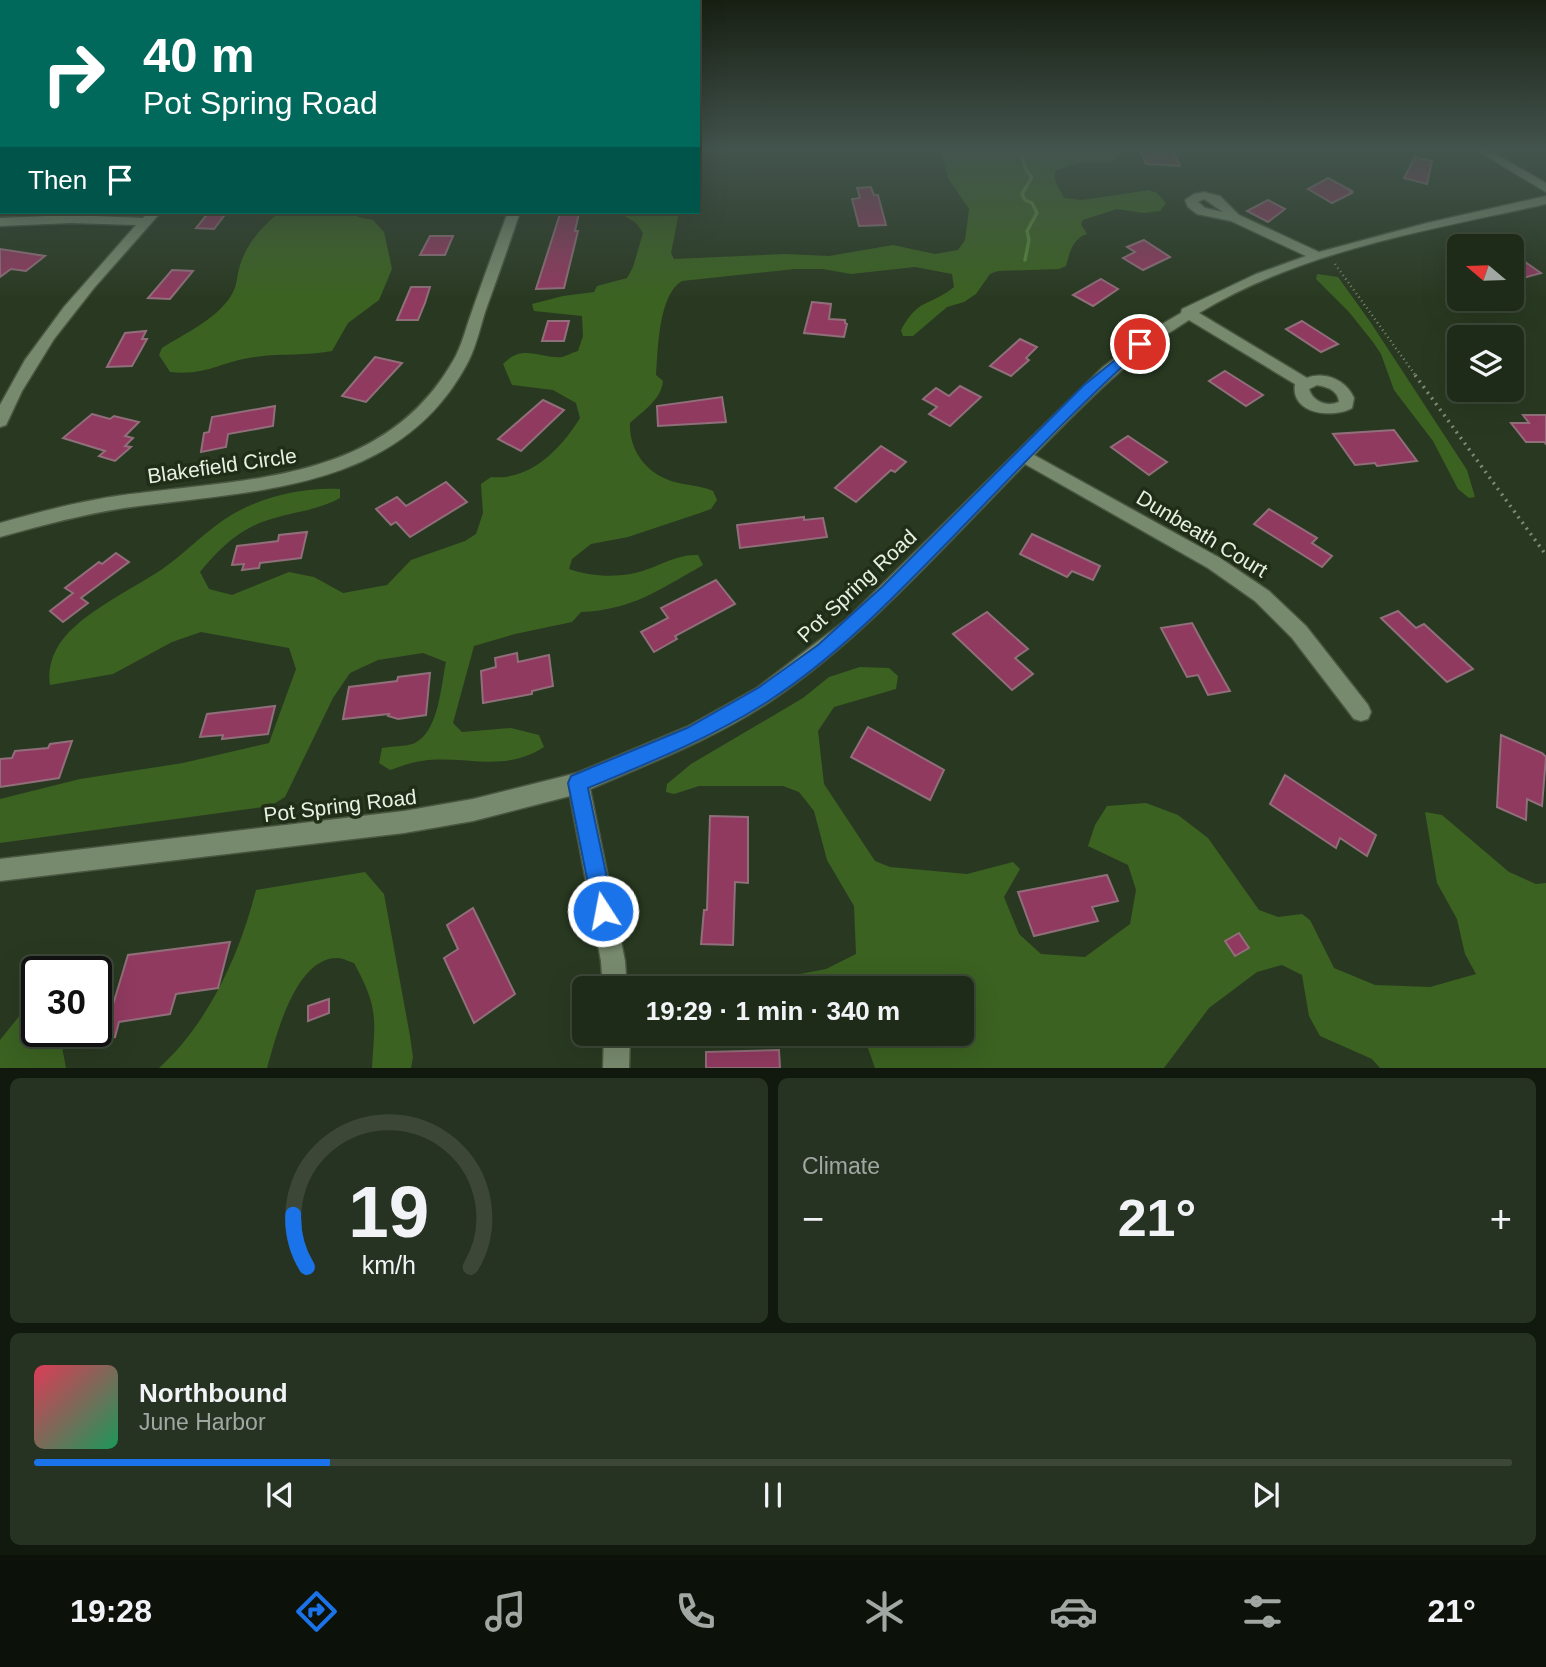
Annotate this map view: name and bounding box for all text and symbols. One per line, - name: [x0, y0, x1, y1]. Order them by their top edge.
- icon: right: [28, 28, 119, 119]
- text: 40 m: [143, 28, 255, 82]
- text: Pot Spring Road: [143, 85, 378, 121]
- icon: arrive: [101, 161, 139, 199]
- text: Then: [28, 165, 87, 195]
- north arrow: [1447, 234, 1524, 312]
- map controls: [1447, 234, 1524, 402]
- pin: [1110, 314, 1170, 374]
- icon: arrive: [1121, 325, 1159, 363]
- button: layers: [1447, 325, 1524, 402]
- street label: Blakefield Circle: [146, 444, 298, 487]
- street label: Dunbeath Court: [1133, 486, 1272, 582]
- street label: Pot Spring Road: [792, 525, 921, 647]
- street label: Pot Spring Road: [262, 785, 418, 826]
- position arrow: [566, 874, 640, 948]
- speed limit sign: 30: [21, 956, 112, 1047]
- text: 19:29 · 1 min · 340 m: [646, 996, 900, 1026]
- text: Climate: [802, 1153, 880, 1179]
- text: 19: [349, 1171, 429, 1252]
- text: 21°: [1118, 1189, 1196, 1247]
- text: −: [802, 1198, 824, 1240]
- text: +: [1490, 1198, 1512, 1240]
- text: km/h: [362, 1250, 416, 1278]
- text: Northbound: [139, 1378, 288, 1408]
- text: June Harbor: [139, 1409, 266, 1435]
- icon: previous: [261, 1476, 299, 1514]
- icon: pause: [754, 1476, 792, 1514]
- icon: next: [1247, 1476, 1285, 1514]
- icon: directions: [292, 1587, 341, 1636]
- icon: music: [481, 1587, 530, 1636]
- icon: phone: [671, 1587, 720, 1636]
- icon: climate: [860, 1587, 909, 1636]
- icon: car: [1049, 1587, 1098, 1636]
- icon: filters: [1238, 1587, 1287, 1636]
- text: 19:28: [70, 1593, 152, 1629]
- text: 21°: [1427, 1593, 1476, 1629]

